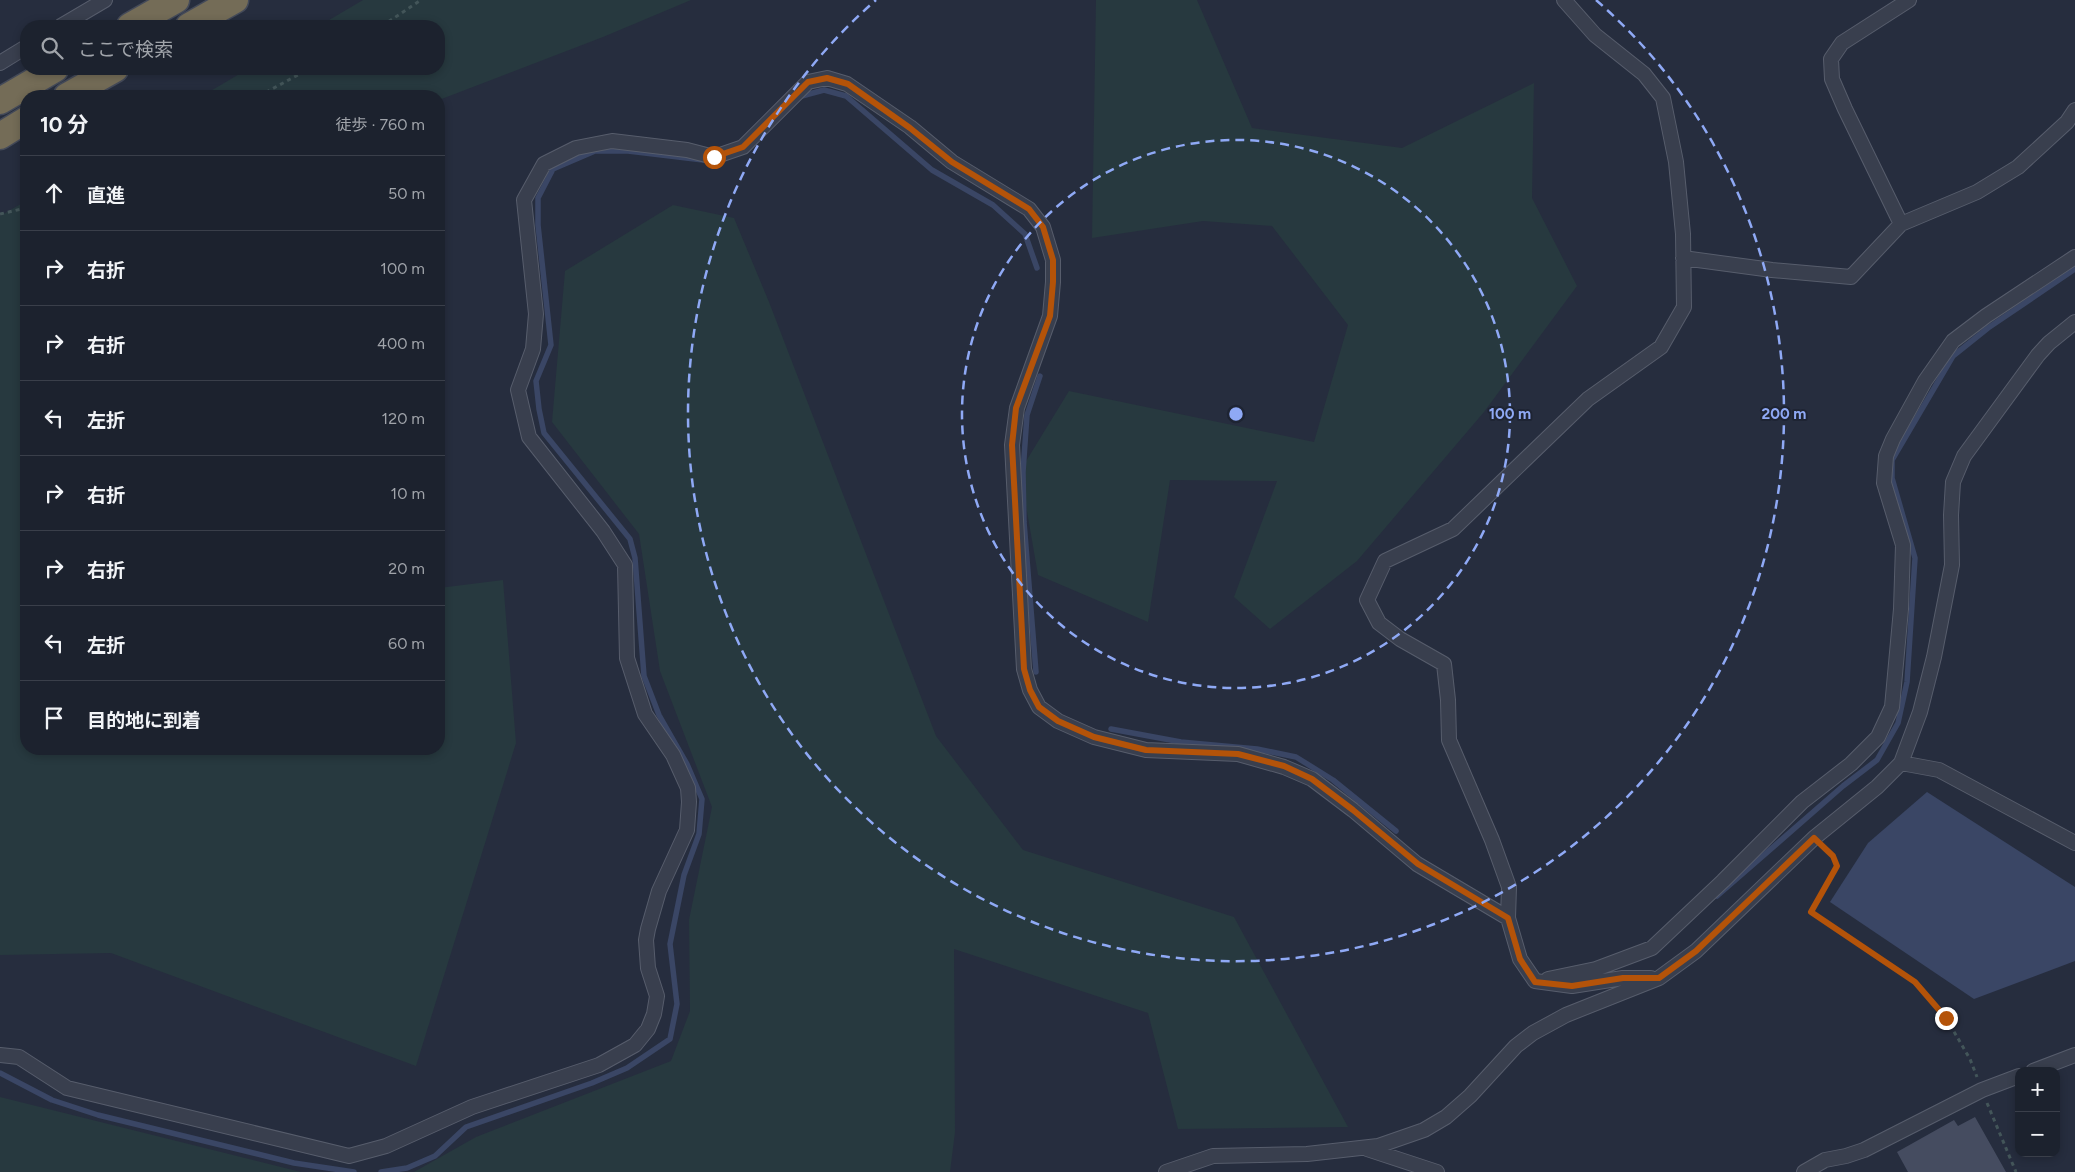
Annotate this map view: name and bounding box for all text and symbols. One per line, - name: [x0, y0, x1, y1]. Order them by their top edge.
- search box: [20, 20, 445, 75]
- icon: search: [38, 34, 66, 62]
- text: ここで検索: [78, 38, 173, 61]
- text: 10 分: [40, 112, 88, 137]
- text: 徒歩 · 760 m: [336, 115, 425, 134]
- route start: [703, 146, 726, 169]
- icon: ahead: [40, 179, 68, 207]
- text: 直進: [87, 184, 125, 207]
- text: 50 m: [388, 184, 425, 203]
- icon: right: [40, 254, 68, 282]
- text: 右折: [87, 259, 125, 282]
- text: 100 m: [380, 259, 425, 278]
- icon: right: [40, 329, 68, 357]
- text: 右折: [87, 334, 125, 357]
- text: 400 m: [377, 334, 425, 353]
- icon: left: [40, 404, 68, 432]
- centre of rings: [1227, 405, 1245, 423]
- text: 100 m: [1489, 405, 1531, 423]
- text: 200 m: [1762, 405, 1806, 423]
- text: 左折: [87, 409, 125, 432]
- text: 120 m: [382, 409, 425, 428]
- icon: right: [40, 479, 68, 507]
- text: 右折: [87, 484, 125, 507]
- text: 10 m: [391, 484, 425, 503]
- icon: right: [40, 554, 68, 582]
- text: 右折: [87, 559, 125, 582]
- text: 20 m: [388, 559, 425, 578]
- icon: left: [40, 629, 68, 657]
- text: 左折: [87, 634, 125, 657]
- text: 60 m: [388, 634, 425, 653]
- icon: arrive: [40, 704, 68, 732]
- text: 目的地に到着: [87, 709, 201, 732]
- route end: [1935, 1007, 1958, 1030]
- map controls: [2015, 1067, 2060, 1157]
- button: +: [2015, 1067, 2060, 1112]
- button: −: [2015, 1112, 2060, 1157]

